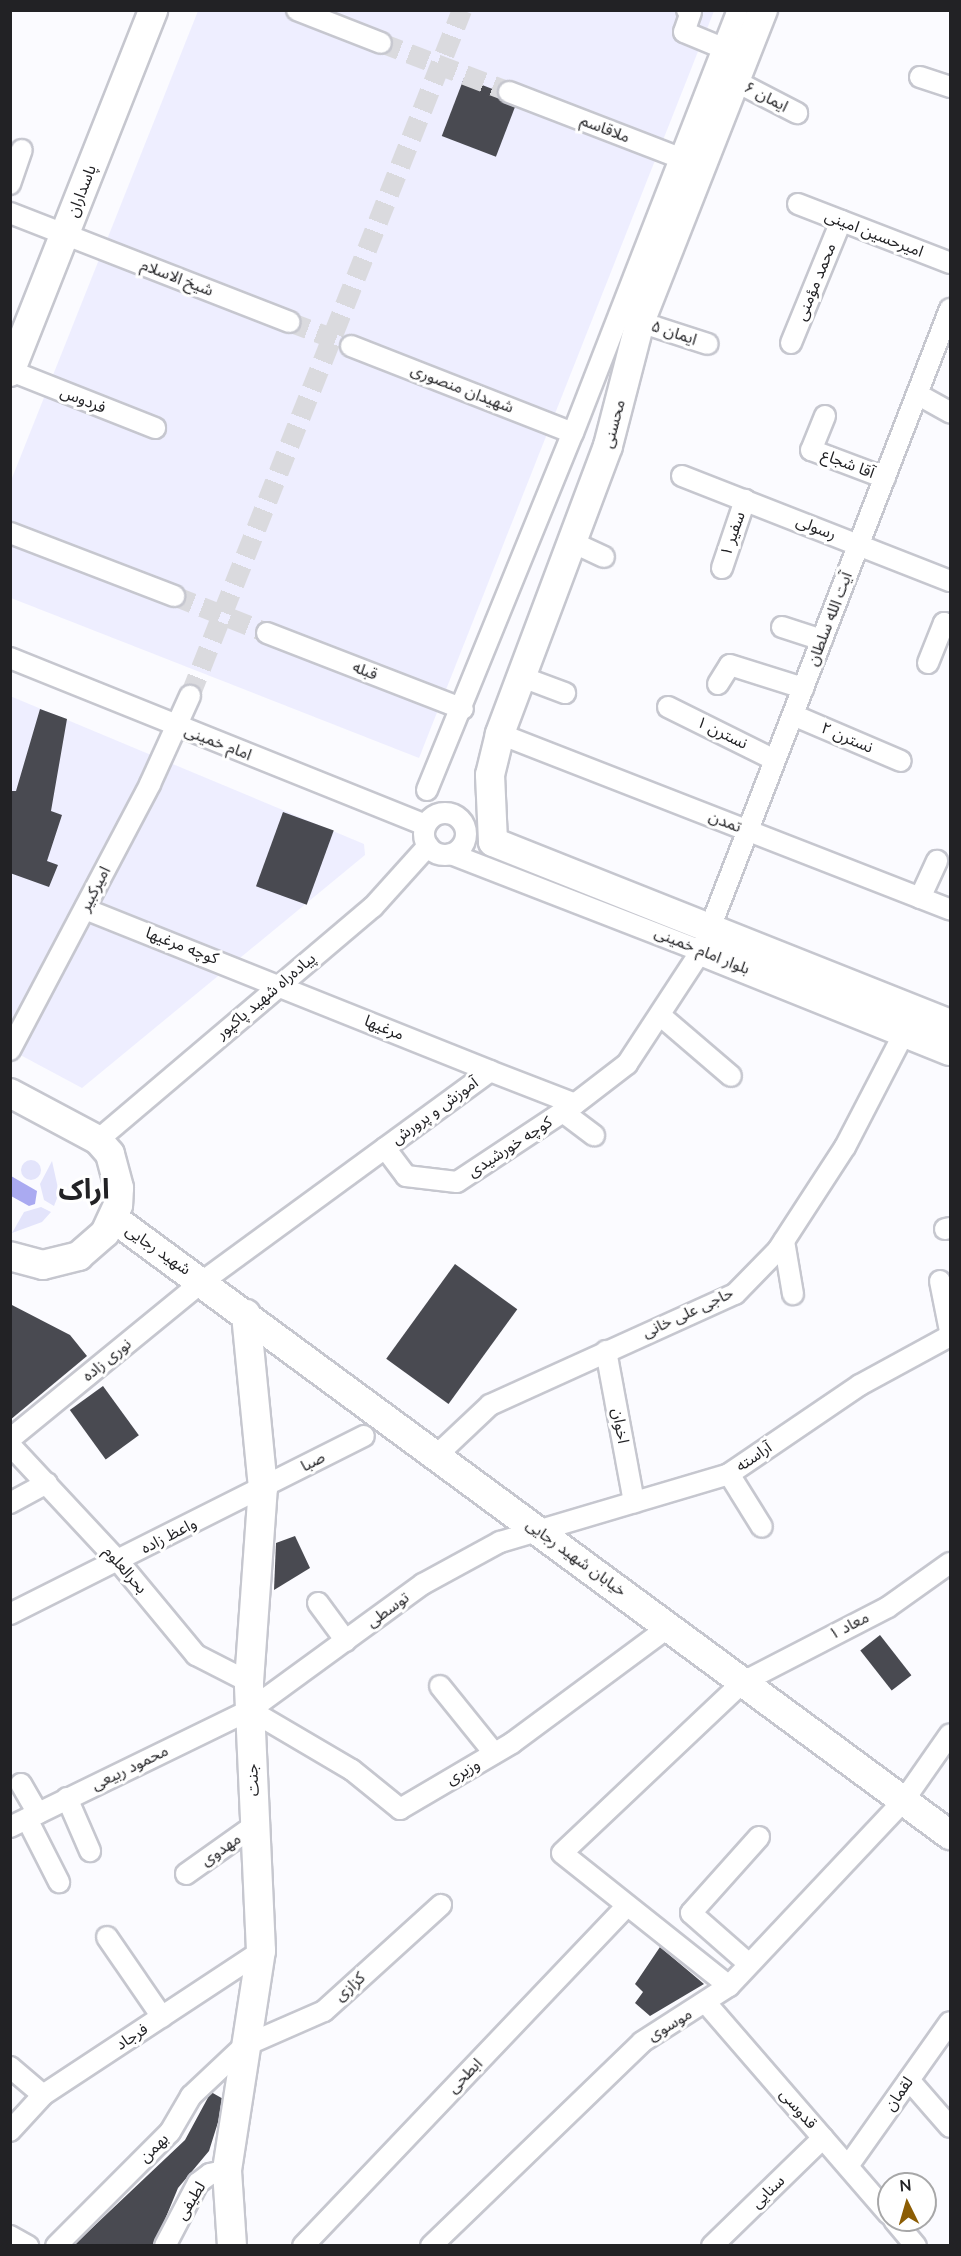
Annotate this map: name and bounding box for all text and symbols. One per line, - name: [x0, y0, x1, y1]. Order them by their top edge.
- street label: ایمان ۶: [741, 78, 791, 116]
- street label: ملاقاسم: [578, 111, 632, 147]
- street label: پاسداران: [63, 162, 101, 220]
- street label: امیرحسین امینی: [822, 206, 926, 262]
- street label: محمد مؤمنی: [792, 240, 840, 324]
- street label: شیخ الاسلام: [138, 255, 216, 301]
- street label: ایمان ۵: [649, 317, 699, 349]
- street label: شهیدان منصوری: [408, 361, 516, 417]
- street label: فردوس: [58, 382, 108, 418]
- street label: محسنی: [598, 398, 630, 450]
- street label: آقا شجاع: [819, 445, 877, 483]
- street label: سفیر ۱: [716, 509, 750, 559]
- street label: رسولی: [793, 512, 839, 544]
- street label: آیت الله سلطان: [803, 569, 857, 669]
- street label: قبله: [350, 658, 380, 684]
- street label: نسترن ۱: [693, 712, 751, 754]
- street label: نسترن ۲: [818, 719, 876, 757]
- street label: امام خمینی: [182, 721, 254, 765]
- street label: تمدن: [706, 807, 744, 837]
- street label: امیرکبیر: [75, 863, 115, 915]
- street label: کوچه مرغیها: [143, 923, 221, 969]
- street label: بلوار امام خمینی: [652, 923, 752, 979]
- street label: پیاده‌راه شهید پاکپور: [212, 949, 320, 1043]
- street label: مرغیها: [361, 1011, 407, 1045]
- street label: آموزش و پرورش: [388, 1073, 482, 1149]
- street label: کوچه خورشیدی: [464, 1113, 556, 1181]
- district label: اراک: [58, 1173, 110, 1207]
- street label: شهید رجایی: [122, 1221, 194, 1279]
- street label: حاجی علی خانی: [639, 1284, 737, 1342]
- street label: نوری زاده: [79, 1334, 135, 1386]
- street label: اخوان: [607, 1407, 633, 1445]
- street label: آراسته: [732, 1438, 776, 1476]
- street label: صبا: [298, 1448, 328, 1476]
- street label: واعظ زاده: [138, 1514, 200, 1558]
- street label: خیابان شهید رجایی: [522, 1515, 630, 1601]
- street label: بحرالعلوم: [99, 1542, 151, 1598]
- street label: توسطی: [363, 1588, 413, 1632]
- street label: معاد ۱: [826, 1608, 872, 1644]
- street label: محمود ربیعی: [89, 1741, 171, 1795]
- street label: وزیری: [443, 1755, 483, 1789]
- street label: جنت: [243, 1763, 263, 1797]
- street label: مهدوی: [197, 1829, 245, 1871]
- street label: کزازی: [331, 1968, 369, 2006]
- street label: موسوی: [644, 2004, 696, 2046]
- street label: فرجاد: [112, 2020, 152, 2054]
- street label: ابطحی: [444, 2054, 486, 2098]
- street label: لقمان: [881, 2073, 917, 2115]
- street label: قدوسی: [775, 2085, 821, 2133]
- street label: بهمن: [135, 2129, 173, 2167]
- street label: سنایی: [747, 2171, 789, 2213]
- north arrow: [877, 2172, 937, 2232]
- text: N: [899, 2175, 913, 2198]
- street label: لطیفی: [172, 2178, 210, 2224]

